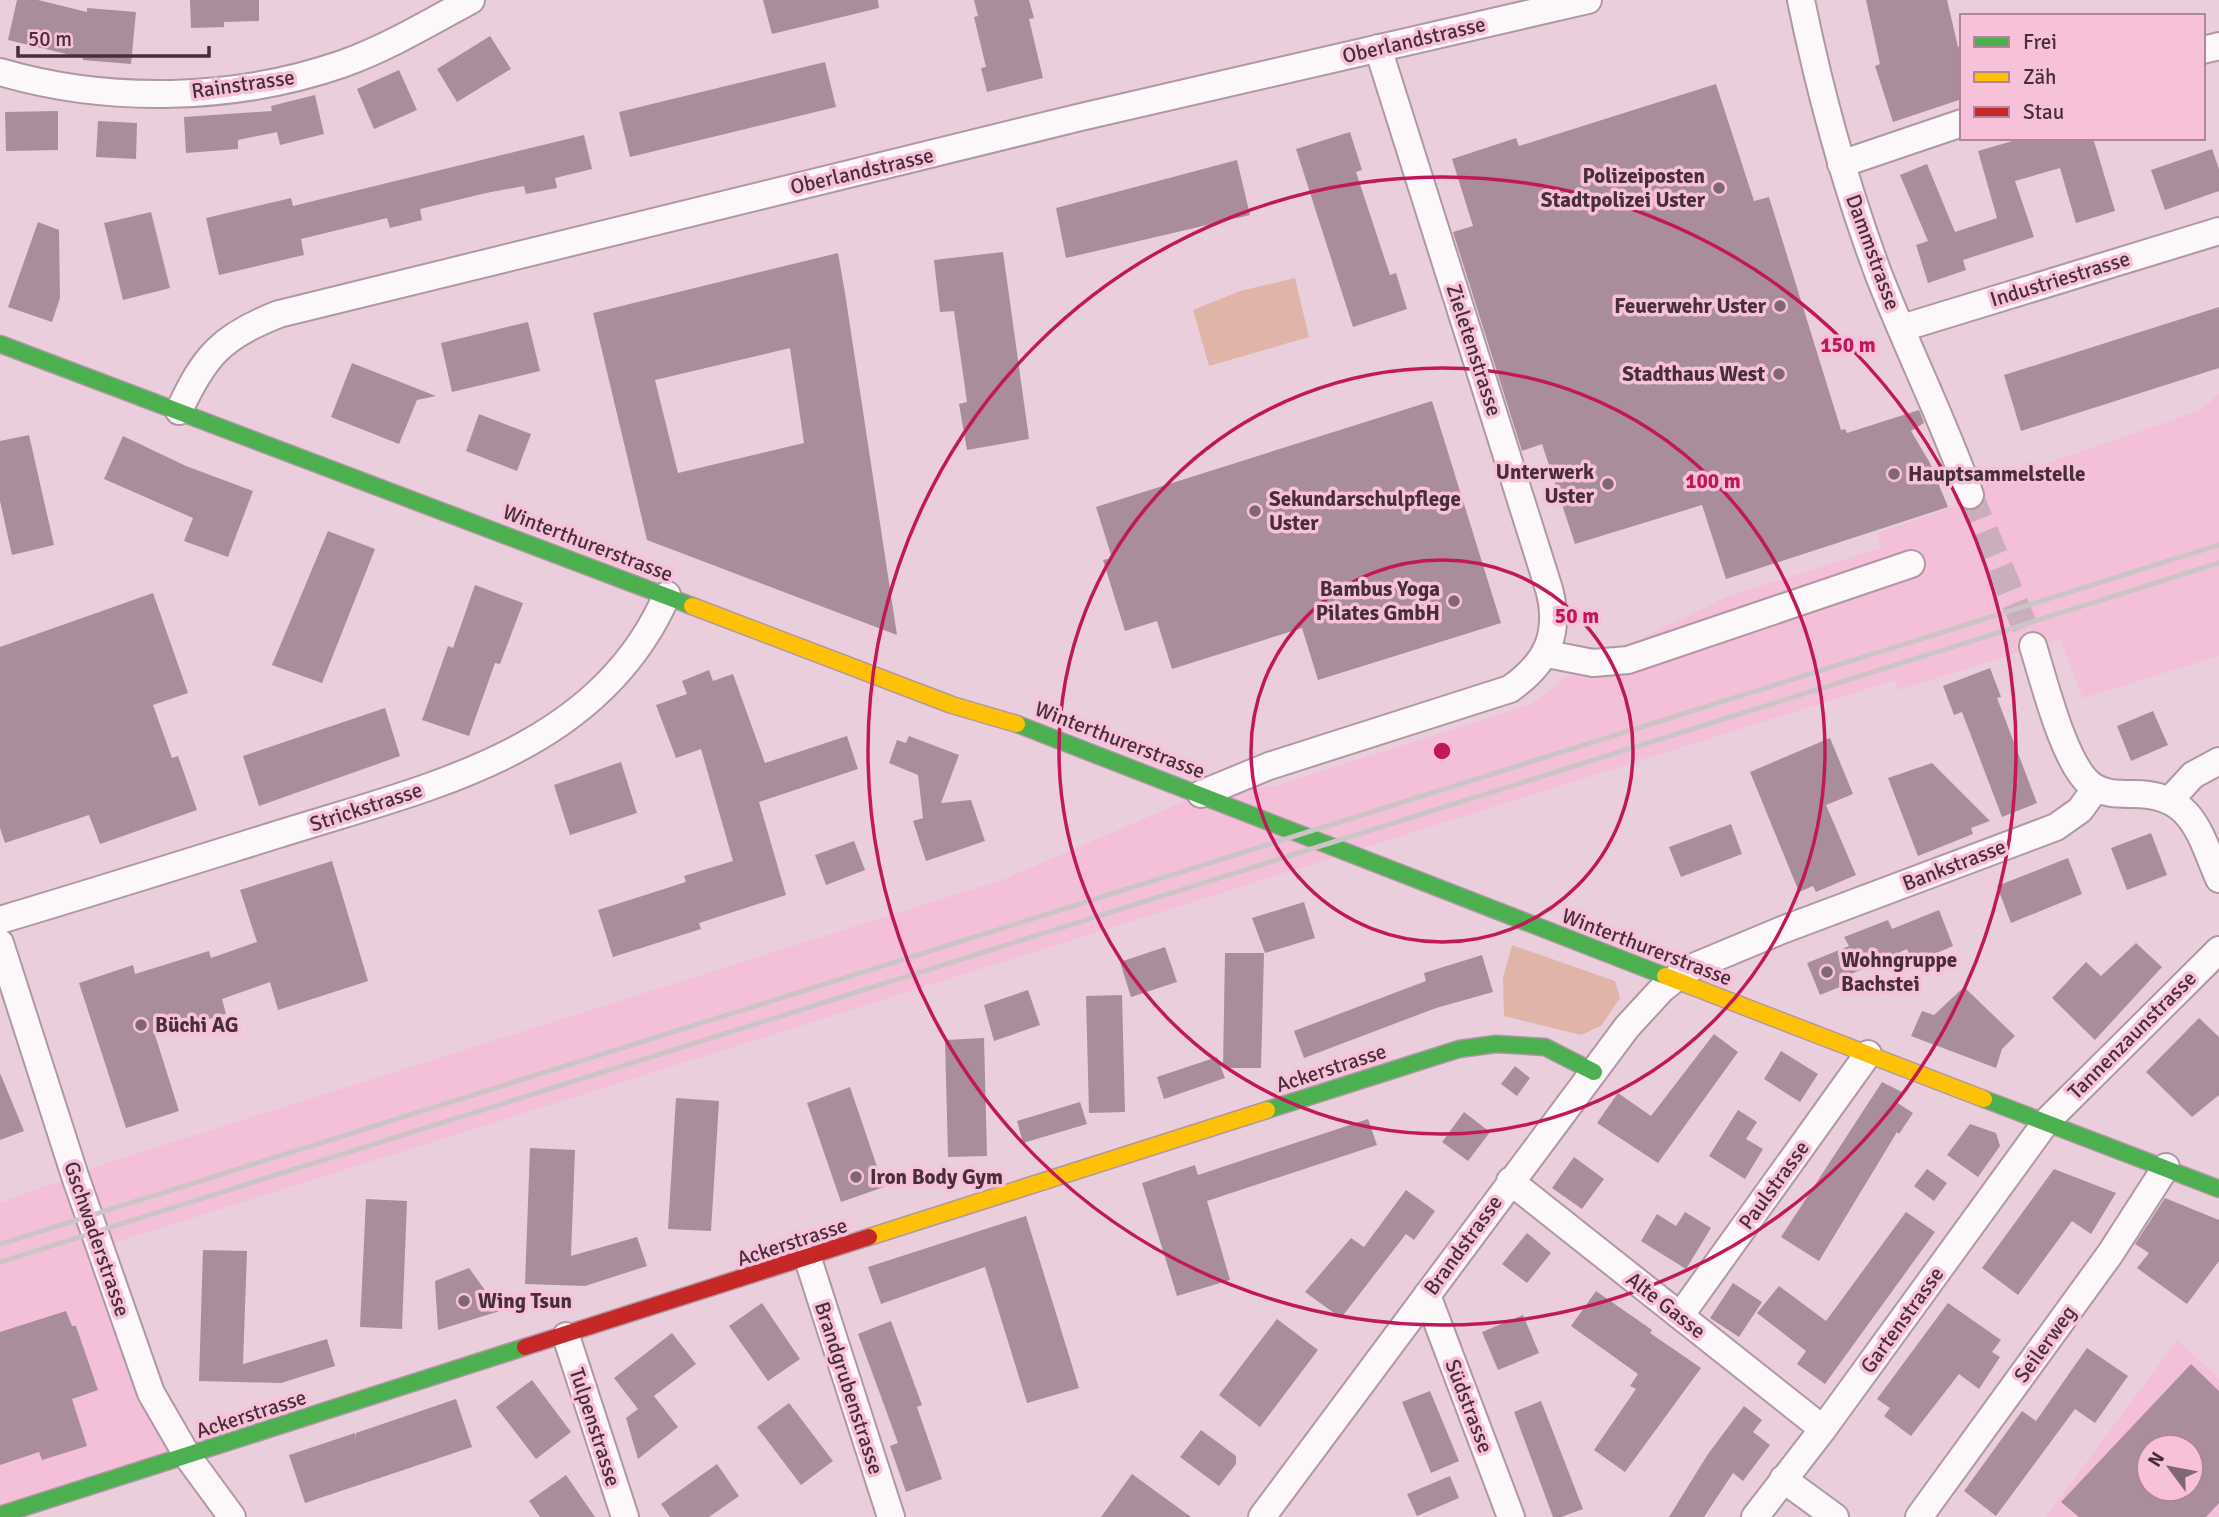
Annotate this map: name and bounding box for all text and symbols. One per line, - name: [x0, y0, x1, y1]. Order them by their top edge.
- street label: Oberlandstrasse: [1340, 11, 1488, 69]
- scale bar: [18, 14, 208, 58]
- legend: [1960, 14, 2205, 140]
- text: 50 m: [28, 26, 72, 52]
- text: Frei: [2023, 29, 2057, 55]
- street label: Rainstrasse: [190, 64, 296, 104]
- text: Zäh: [2023, 64, 2057, 90]
- text: Stau: [2023, 99, 2064, 125]
- street label: Oberlandstrasse: [788, 142, 936, 200]
- place label: Polizeiposten Stadtpolizei Uster: [1541, 163, 1706, 213]
- marker: Polizeiposten Stadtpolizei Uster: [1711, 180, 1727, 196]
- street label: Dammstrasse: [1840, 191, 1906, 313]
- street label: Industriestrasse: [1987, 245, 2133, 313]
- street label: Zieletenstrasse: [1440, 281, 1508, 419]
- place label: Feuerwehr Uster: [1614, 293, 1767, 319]
- marker: Feuerwehr Uster: [1772, 298, 1788, 314]
- text: 150 m: [1820, 332, 1876, 358]
- place label: Stadthaus West: [1622, 361, 1765, 387]
- marker: Stadthaus West: [1771, 366, 1787, 382]
- place label: Unterwerk Uster: [1496, 459, 1595, 509]
- place label: Hauptsammelstelle: [1908, 461, 2086, 487]
- marker: Hauptsammelstelle: [1886, 466, 1902, 482]
- text: 100 m: [1685, 468, 1741, 494]
- marker: Unterwerk Uster: [1600, 476, 1616, 492]
- place label: Sekundarschulpflege Uster: [1269, 486, 1461, 536]
- street label: Winterthurerstrasse: [499, 499, 677, 587]
- marker: Sekundarschulpflege Uster: [1247, 503, 1263, 519]
- place label: Bambus Yoga Pilates GmbH: [1316, 576, 1440, 626]
- marker: Bambus Yoga Pilates GmbH: [1446, 593, 1462, 609]
- text: 50 m: [1555, 603, 1599, 629]
- street label: Winterthurerstrasse: [1031, 696, 1209, 784]
- centre of rings: [1430, 739, 1454, 763]
- street label: Strickstrasse: [306, 777, 426, 837]
- street label: Bankstrasse: [1898, 833, 2010, 897]
- street label: Winterthurerstrasse: [1558, 903, 1736, 991]
- place label: Wohngruppe Bachstei: [1841, 947, 1957, 997]
- marker: Wohngruppe Bachstei: [1819, 964, 1835, 980]
- street label: Tannenzaunstrasse: [2062, 965, 2202, 1105]
- place label: Büchi AG: [155, 1012, 239, 1038]
- marker: Büchi AG: [133, 1017, 149, 1033]
- street label: Ackerstrasse: [1272, 1038, 1390, 1098]
- street label: Paulstrasse: [1733, 1136, 1815, 1234]
- street label: Gschwaderstrasse: [58, 1158, 136, 1320]
- place label: Iron Body Gym: [870, 1164, 1003, 1190]
- marker: Iron Body Gym: [848, 1169, 864, 1185]
- street label: Brandstrasse: [1418, 1190, 1508, 1300]
- street label: Ackerstrasse: [733, 1212, 851, 1272]
- street label: Gartenstrasse: [1855, 1262, 1949, 1378]
- street label: Alte Gasse: [1621, 1266, 1711, 1344]
- place label: Wing Tsun: [478, 1288, 572, 1314]
- marker: Wing Tsun: [456, 1293, 472, 1309]
- street label: Brandgrubenstrasse: [809, 1298, 889, 1478]
- street label: Seilerweg: [2008, 1300, 2082, 1388]
- street label: Südstrasse: [1439, 1356, 1499, 1456]
- street label: Tulpenstrasse: [564, 1365, 626, 1489]
- street label: Ackerstrasse: [192, 1384, 310, 1444]
- north arrow: [2135, 1433, 2205, 1503]
- text: N: [2143, 1448, 2170, 1471]

